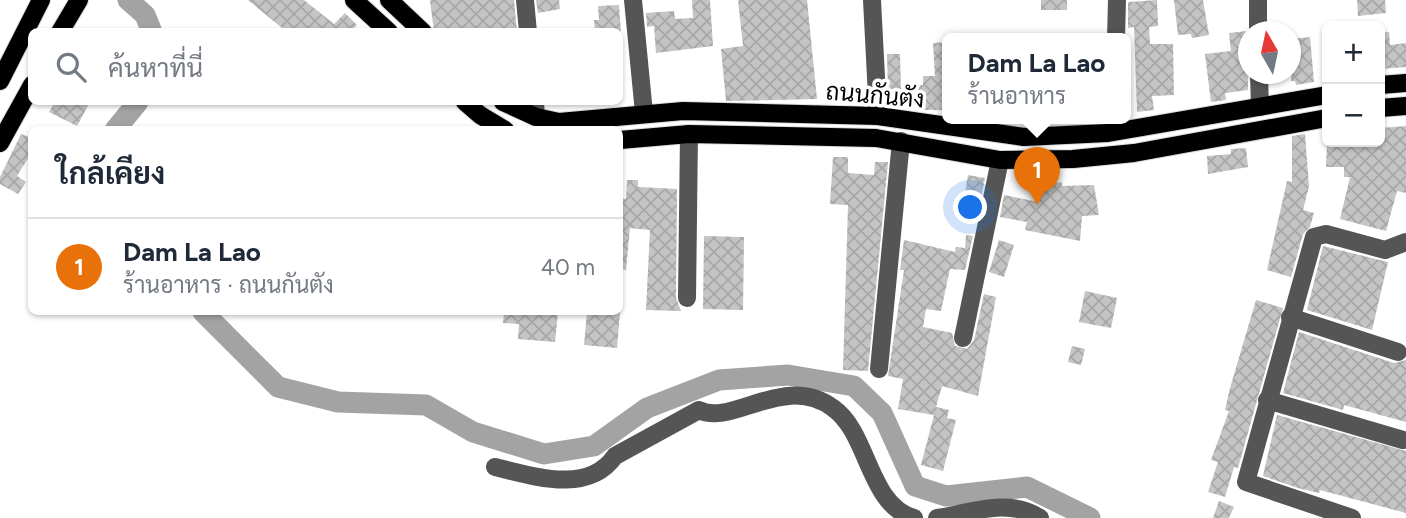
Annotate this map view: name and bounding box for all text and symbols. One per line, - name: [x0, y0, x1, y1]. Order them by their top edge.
- north arrow: [1238, 21, 1301, 84]
- map controls: [1322, 21, 1385, 147]
- button: +: [1322, 21, 1385, 84]
- search box: [28, 28, 623, 105]
- popup: [942, 33, 1131, 124]
- text: Dam La Lao: [968, 47, 1105, 79]
- icon: search: [52, 48, 90, 86]
- text: ค้นหาที่นี่: [108, 52, 203, 84]
- street label: ถนนกันตัง: [824, 76, 926, 114]
- text: ร้านอาหาร: [968, 82, 1066, 110]
- button: −: [1322, 84, 1385, 147]
- pin: 1: [1014, 147, 1060, 205]
- text: ใกล้เคียง: [56, 155, 165, 192]
- your location: [953, 190, 987, 224]
- text: Dam La Lao: [123, 236, 261, 268]
- text: 1: [74, 253, 84, 281]
- text: 40 m: [541, 253, 595, 281]
- text: ร้านอาหาร · ถนนกันตัง: [123, 271, 334, 299]

